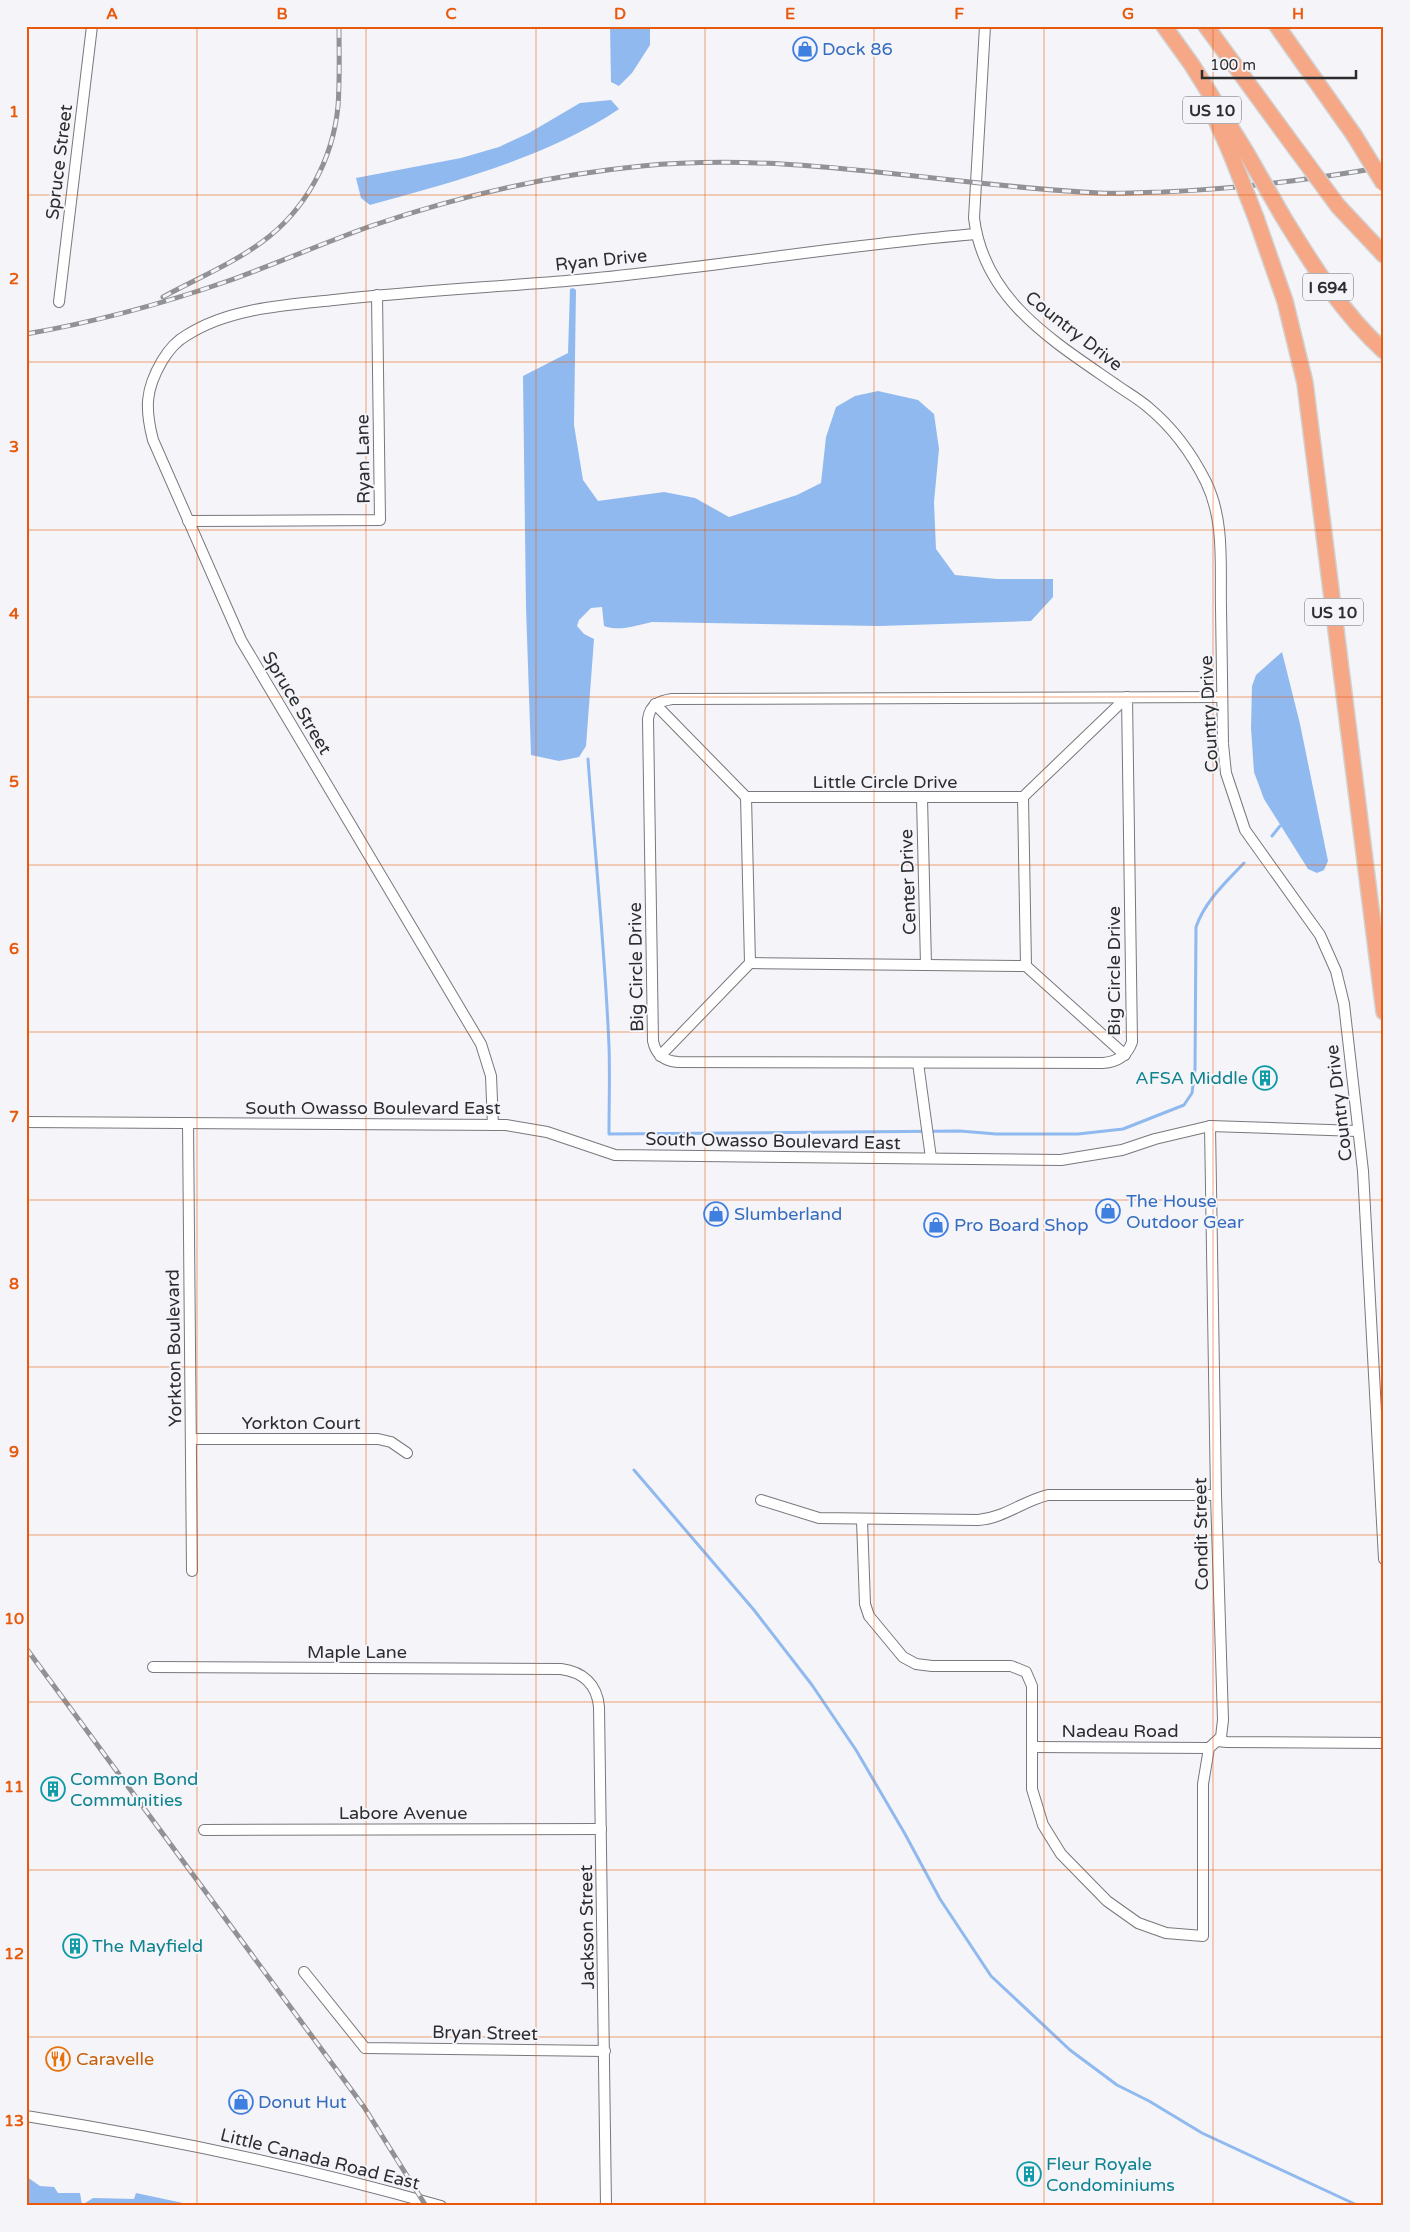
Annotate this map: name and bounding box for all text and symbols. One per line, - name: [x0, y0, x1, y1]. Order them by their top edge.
- text: A: [106, 4, 118, 24]
- text: B: [276, 4, 288, 24]
- text: C: [445, 4, 457, 24]
- text: D: [614, 4, 626, 24]
- text: E: [785, 4, 795, 24]
- text: F: [954, 4, 964, 24]
- text: G: [1122, 4, 1134, 24]
- text: H: [1292, 4, 1304, 24]
- shop icon: Dock 86: [792, 36, 818, 62]
- place label: Dock 86: [822, 38, 893, 60]
- scale bar: [1202, 48, 1356, 80]
- text: 100 m: [1210, 56, 1256, 74]
- road number: US 10: [1183, 96, 1241, 124]
- text: 1: [9, 102, 19, 122]
- street label: Spruce Street: [41, 103, 77, 221]
- street label: Ryan Drive: [554, 244, 648, 276]
- text: 2: [9, 269, 19, 289]
- road number: I 694: [1303, 274, 1353, 300]
- street label: Country Drive: [1021, 286, 1127, 376]
- street label: Ryan Lane: [351, 414, 375, 504]
- text: 3: [9, 437, 19, 457]
- road number: US 10: [1305, 598, 1363, 626]
- text: 4: [9, 604, 19, 624]
- street label: Spruce Street: [258, 648, 336, 758]
- street label: Country Drive: [1195, 655, 1223, 773]
- street label: Little Circle Drive: [813, 771, 957, 793]
- text: 5: [9, 772, 19, 792]
- street label: Center Drive: [895, 829, 921, 935]
- street label: Big Circle Drive: [624, 902, 648, 1032]
- street label: Big Circle Drive: [1103, 906, 1125, 1036]
- text: 6: [9, 939, 19, 959]
- street label: Country Drive: [1321, 1043, 1357, 1163]
- building icon: AFSA Middle: [1252, 1065, 1278, 1091]
- place label: AFSA Middle: [1135, 1067, 1248, 1089]
- street label: South Owasso Boulevard East: [245, 1097, 501, 1119]
- text: 7: [9, 1107, 19, 1127]
- street label: South Owasso Boulevard East: [645, 1128, 901, 1154]
- place label: The House Outdoor Gear: [1126, 1190, 1244, 1233]
- shop icon: The House Outdoor Gear: [1095, 1198, 1121, 1224]
- shop icon: Slumberland: [703, 1201, 729, 1227]
- place label: Slumberland: [734, 1203, 842, 1225]
- shop icon: Pro Board Shop: [923, 1212, 949, 1238]
- place label: Pro Board Shop: [954, 1214, 1089, 1236]
- street label: Yorkton Boulevard: [162, 1269, 186, 1427]
- text: 8: [9, 1274, 19, 1294]
- street label: Yorkton Court: [241, 1412, 361, 1434]
- text: 9: [9, 1442, 19, 1462]
- street label: Condit Street: [1189, 1477, 1213, 1591]
- text: 10: [4, 1609, 24, 1629]
- street label: Maple Lane: [307, 1641, 407, 1663]
- street label: Nadeau Road: [1061, 1720, 1179, 1742]
- place label: Common Bond Communities: [70, 1768, 198, 1811]
- building icon: Common Bond Communities: [40, 1776, 66, 1802]
- text: 11: [4, 1777, 24, 1797]
- street label: Labore Avenue: [339, 1802, 467, 1824]
- street label: Jackson Street: [575, 1864, 599, 1989]
- building icon: The Mayfield: [62, 1933, 88, 1959]
- place label: The Mayfield: [92, 1935, 203, 1957]
- text: 12: [4, 1944, 24, 1964]
- street label: Bryan Street: [432, 2021, 538, 2045]
- restaurant icon: Caravelle: [45, 2046, 71, 2072]
- place label: Caravelle: [76, 2048, 154, 2070]
- shop icon: Donut Hut: [228, 2089, 254, 2115]
- place label: Donut Hut: [258, 2091, 347, 2113]
- text: 13: [4, 2111, 24, 2131]
- street label: Little Canada Road East: [218, 2124, 422, 2194]
- place label: Fleur Royale Condominiums: [1046, 2153, 1175, 2196]
- building icon: Fleur Royale Condominiums: [1016, 2161, 1042, 2187]

